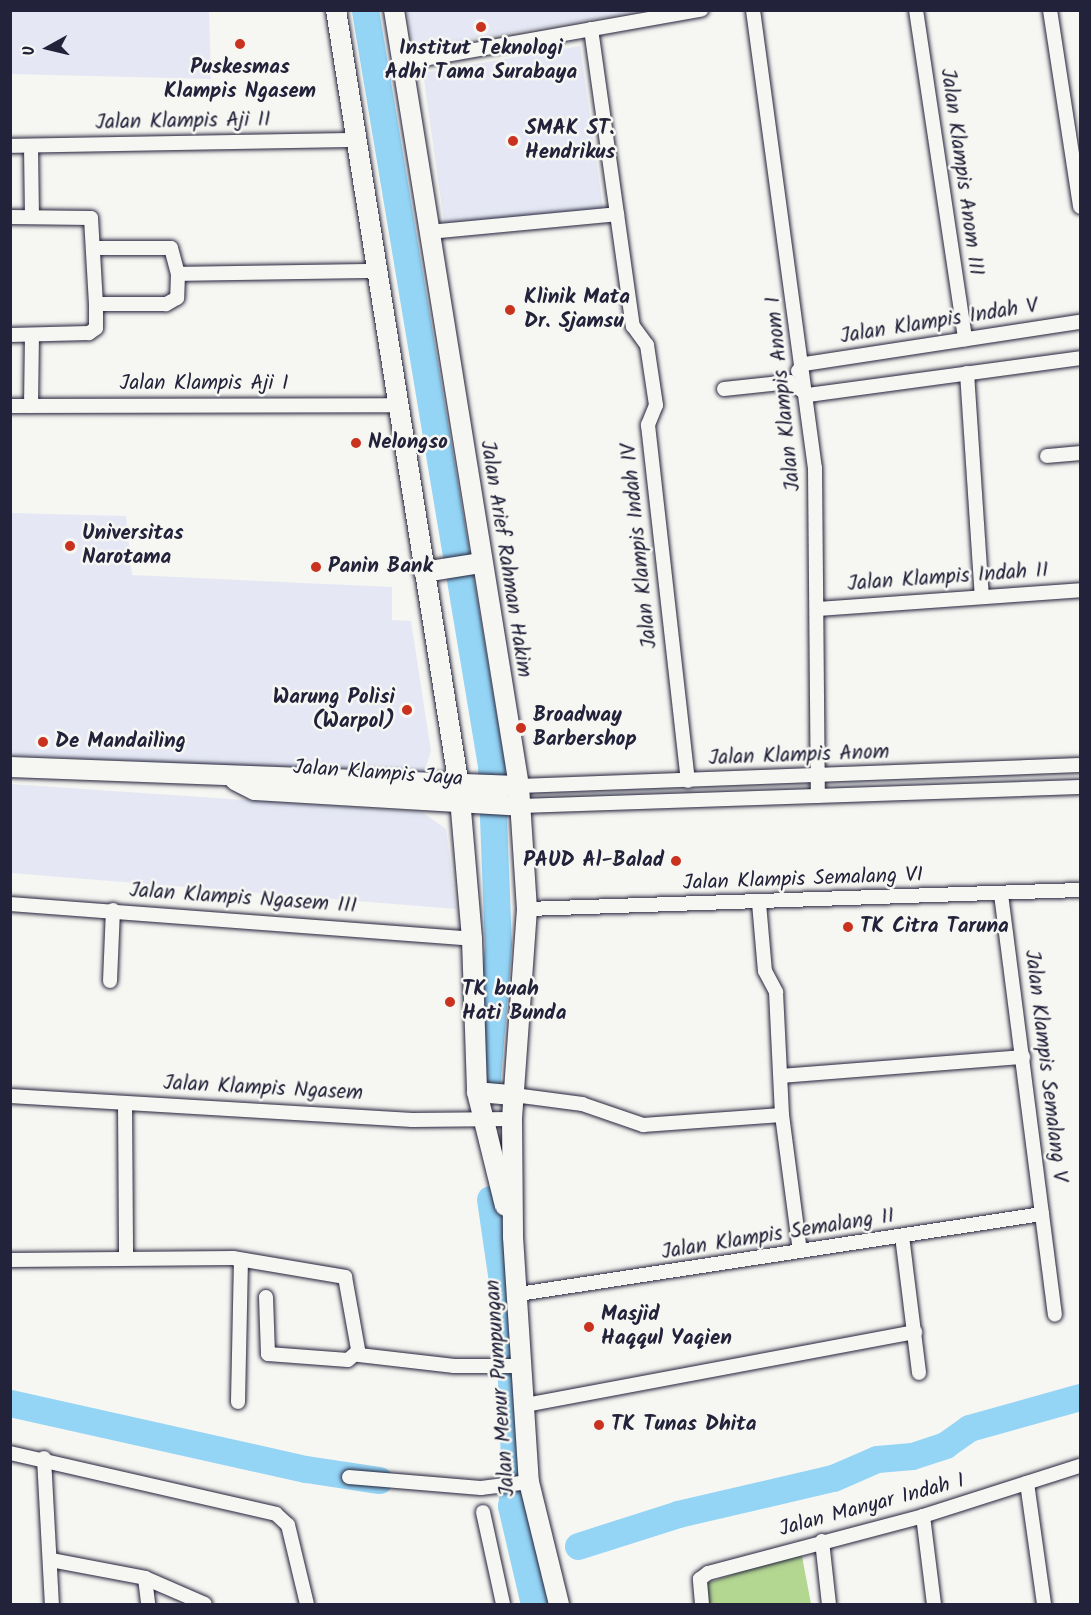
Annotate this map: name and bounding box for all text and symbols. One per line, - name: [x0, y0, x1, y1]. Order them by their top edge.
- north arrow: [18, 18, 78, 78]
- marker: Institut Teknologi Adhi Tama Surabaya: [474, 20, 488, 34]
- marker: Puskesmas Klampis Ngasem: [231, 35, 249, 53]
- place label: Institut Teknologi Adhi Tama Surabaya: [385, 36, 577, 86]
- text: U: [17, 44, 43, 57]
- place label: Puskesmas Klampis Ngasem: [164, 55, 316, 105]
- street label: Jalan Klampis Anom III: [934, 67, 988, 277]
- street label: Jalan Klampis Aji II: [95, 108, 271, 136]
- place label: SMAK ST. Hendrikus: [525, 116, 615, 166]
- marker: SMAK ST. Hendrikus: [506, 134, 520, 148]
- place label: Klinik Mata Dr. Sjamsu: [524, 285, 630, 335]
- street label: Jalan Klampis Indah V: [838, 294, 1040, 350]
- street label: Jalan Klampis Anom I: [761, 295, 807, 493]
- marker: Klinik Mata Dr. Sjamsu: [501, 301, 519, 319]
- street label: Jalan Klampis Aji I: [120, 371, 288, 397]
- place label: Nelongso: [368, 430, 448, 456]
- marker: Nelongso: [349, 436, 363, 450]
- street label: Jalan Arief Rahman Hakim: [474, 439, 536, 679]
- street label: Jalan Klampis Indah IV: [617, 442, 663, 650]
- place label: Universitas Narotama: [82, 521, 184, 571]
- marker: Universitas Narotama: [63, 539, 77, 553]
- place label: Panin Bank: [328, 554, 433, 580]
- street label: Jalan Klampis Indah II: [847, 558, 1049, 598]
- marker: Panin Bank: [309, 560, 323, 574]
- place label: Warung Polisi (Warpol): [273, 685, 395, 735]
- marker: Warung Polisi (Warpol): [400, 703, 414, 717]
- place label: Broadway Barbershop: [533, 703, 637, 753]
- marker: Broadway Barbershop: [514, 721, 528, 735]
- place label: De Mandailing: [55, 729, 186, 755]
- marker: De Mandailing: [36, 735, 50, 749]
- street label: Jalan Klampis Anom: [708, 740, 890, 772]
- street label: Jalan Klampis Jaya: [292, 755, 464, 793]
- place label: PAUD Al-Balad: [523, 848, 664, 874]
- marker: PAUD Al-Balad: [669, 854, 683, 868]
- street label: Jalan Klampis Semalang VI: [683, 863, 923, 897]
- street label: Jalan Klampis Ngasem III: [128, 878, 358, 920]
- place label: TK Citra Taruna: [860, 914, 1009, 940]
- marker: TK Citra Taruna: [841, 920, 855, 934]
- street label: Jalan Klampis Semalang V: [1018, 948, 1072, 1184]
- place label: TK buah Hati Bunda: [462, 977, 566, 1027]
- marker: TK buah Hati Bunda: [443, 995, 457, 1009]
- street label: Jalan Klampis Ngasem: [162, 1071, 364, 1107]
- street label: Jalan Klampis Semalang II: [660, 1204, 896, 1266]
- street label: Jalan Menur Pumpungan: [481, 1279, 521, 1497]
- place label: Masjid Haqqul Yaqien: [601, 1302, 732, 1352]
- marker: Masjid Haqqul Yaqien: [582, 1320, 596, 1334]
- place label: TK Tunas Dhita: [611, 1412, 756, 1438]
- marker: TK Tunas Dhita: [592, 1418, 606, 1432]
- street label: Jalan Manyar Indah I: [776, 1469, 968, 1543]

